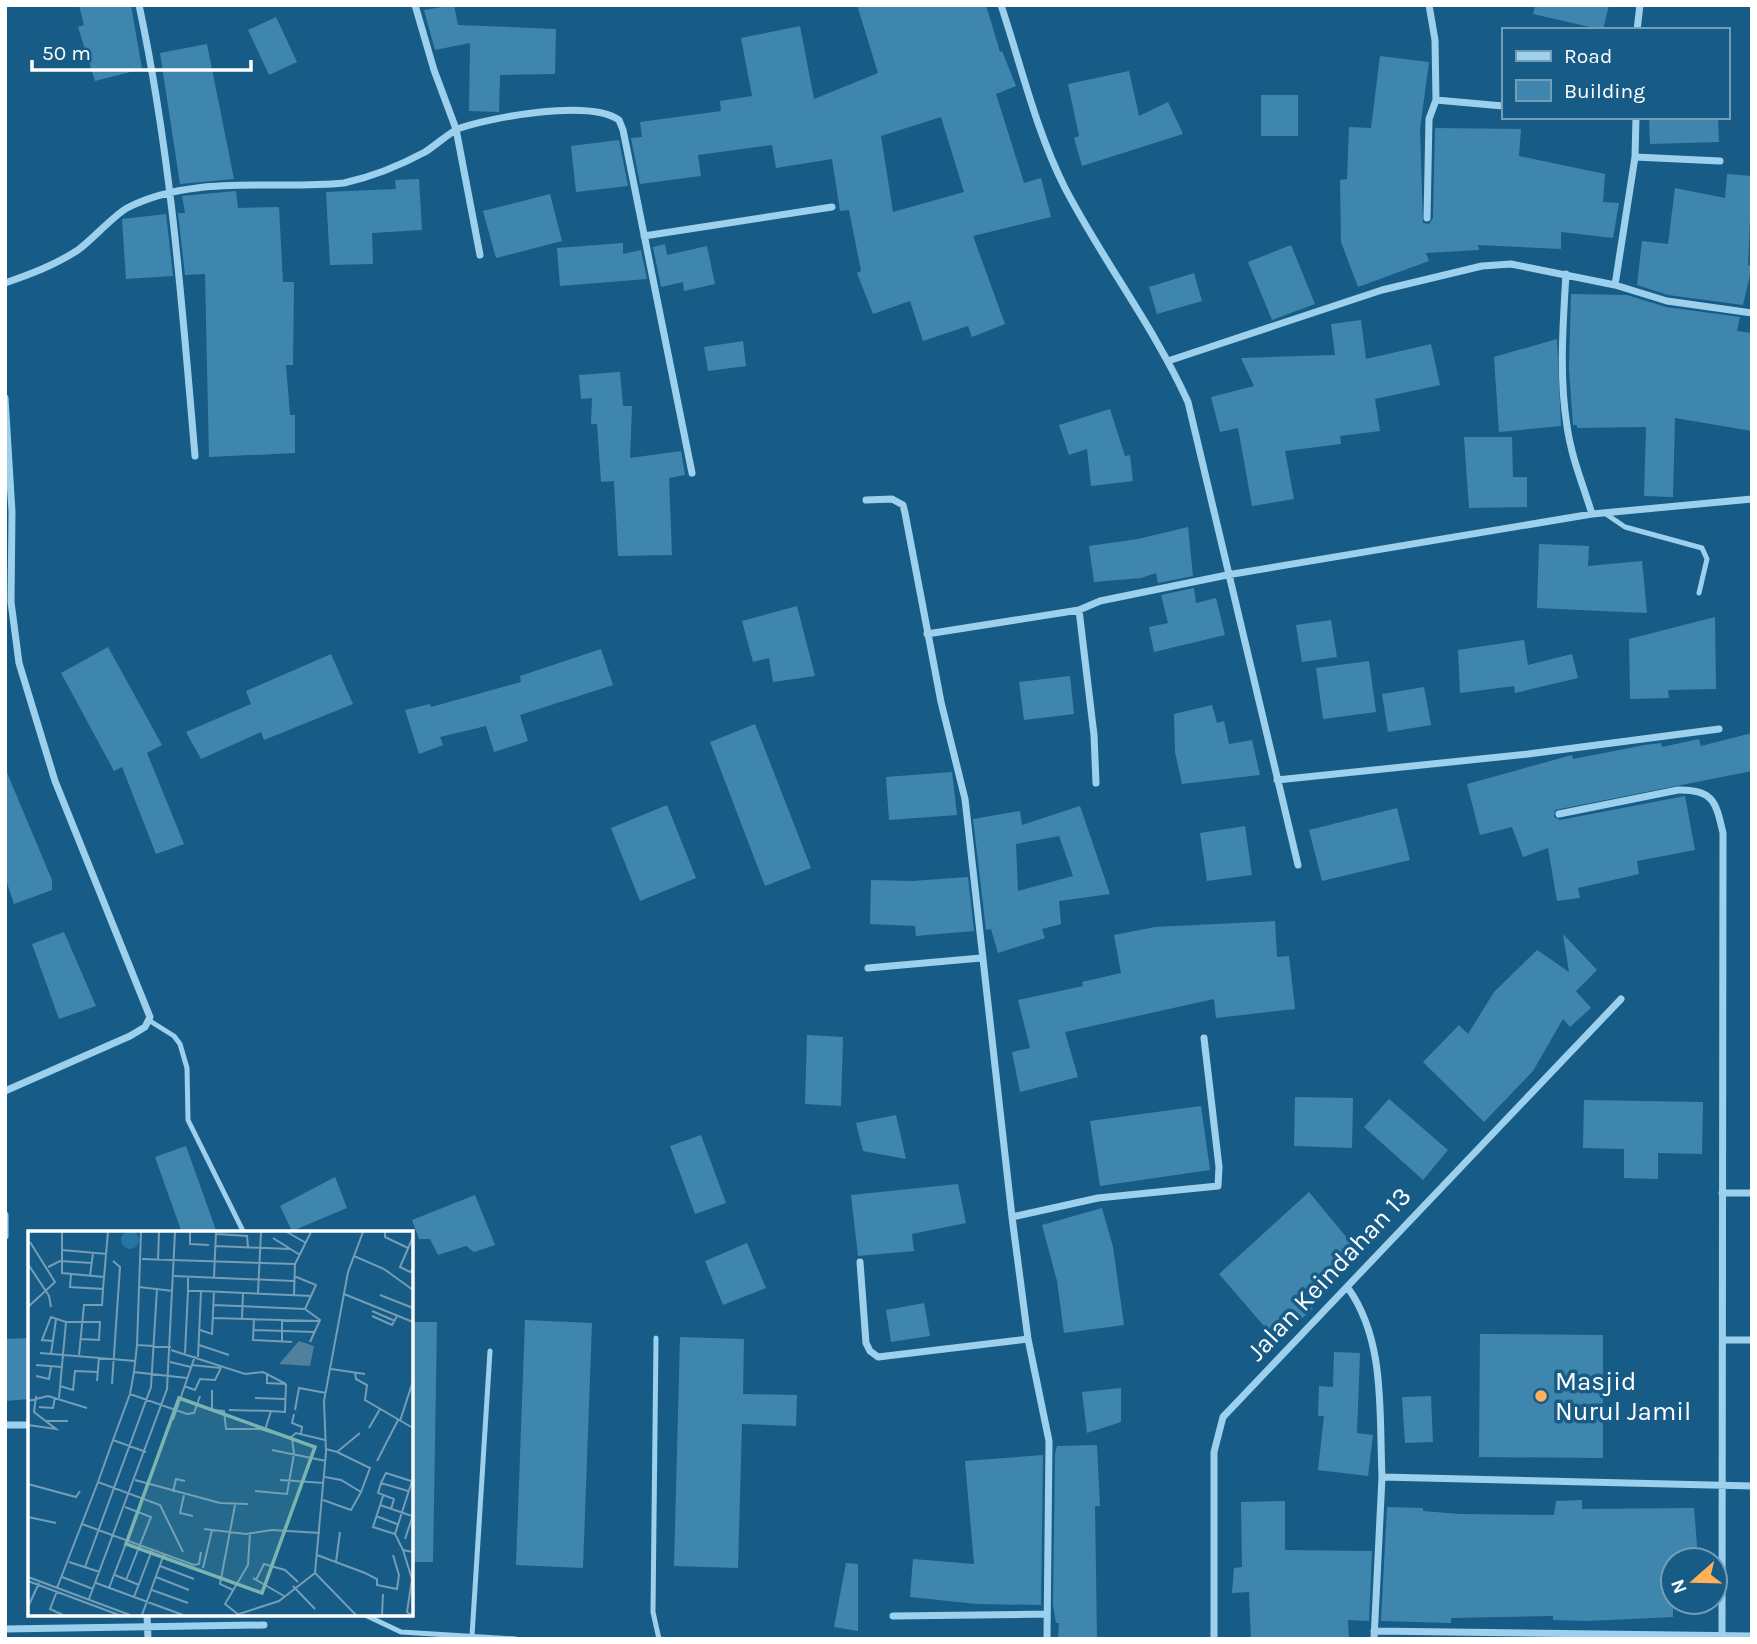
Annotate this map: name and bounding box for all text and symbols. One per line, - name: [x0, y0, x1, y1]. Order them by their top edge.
- scale bar: [32, 28, 250, 72]
- legend: [1502, 28, 1729, 119]
- text: 50 m: [42, 41, 91, 65]
- text: Road: [1564, 44, 1612, 68]
- text: Building: [1564, 79, 1645, 103]
- street label: Jalan Keindahan 13: [1240, 1181, 1418, 1367]
- inset map: [28, 1231, 413, 1616]
- place label: Masjid Nurul Jamil: [1555, 1366, 1691, 1427]
- marker: Masjid Nurul Jamil: [1533, 1388, 1549, 1404]
- north arrow: [1659, 1546, 1729, 1616]
- text: N: [1666, 1576, 1692, 1597]

